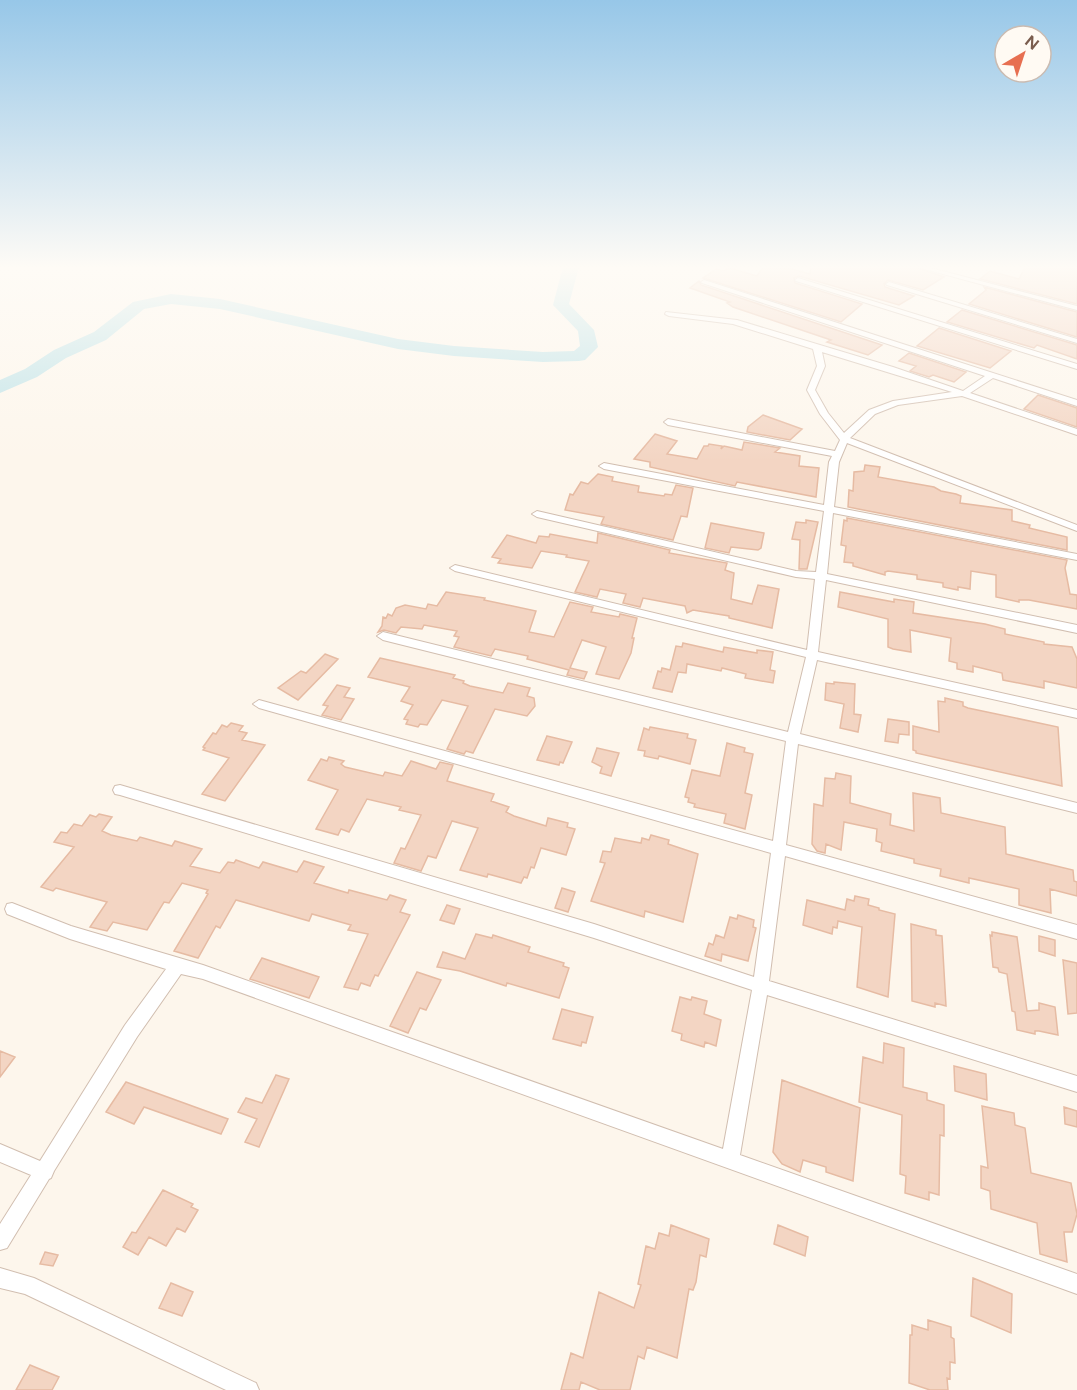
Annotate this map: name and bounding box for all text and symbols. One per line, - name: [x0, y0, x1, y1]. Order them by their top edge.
- north arrow: [993, 24, 1053, 84]
- text: N: [1021, 31, 1043, 54]

